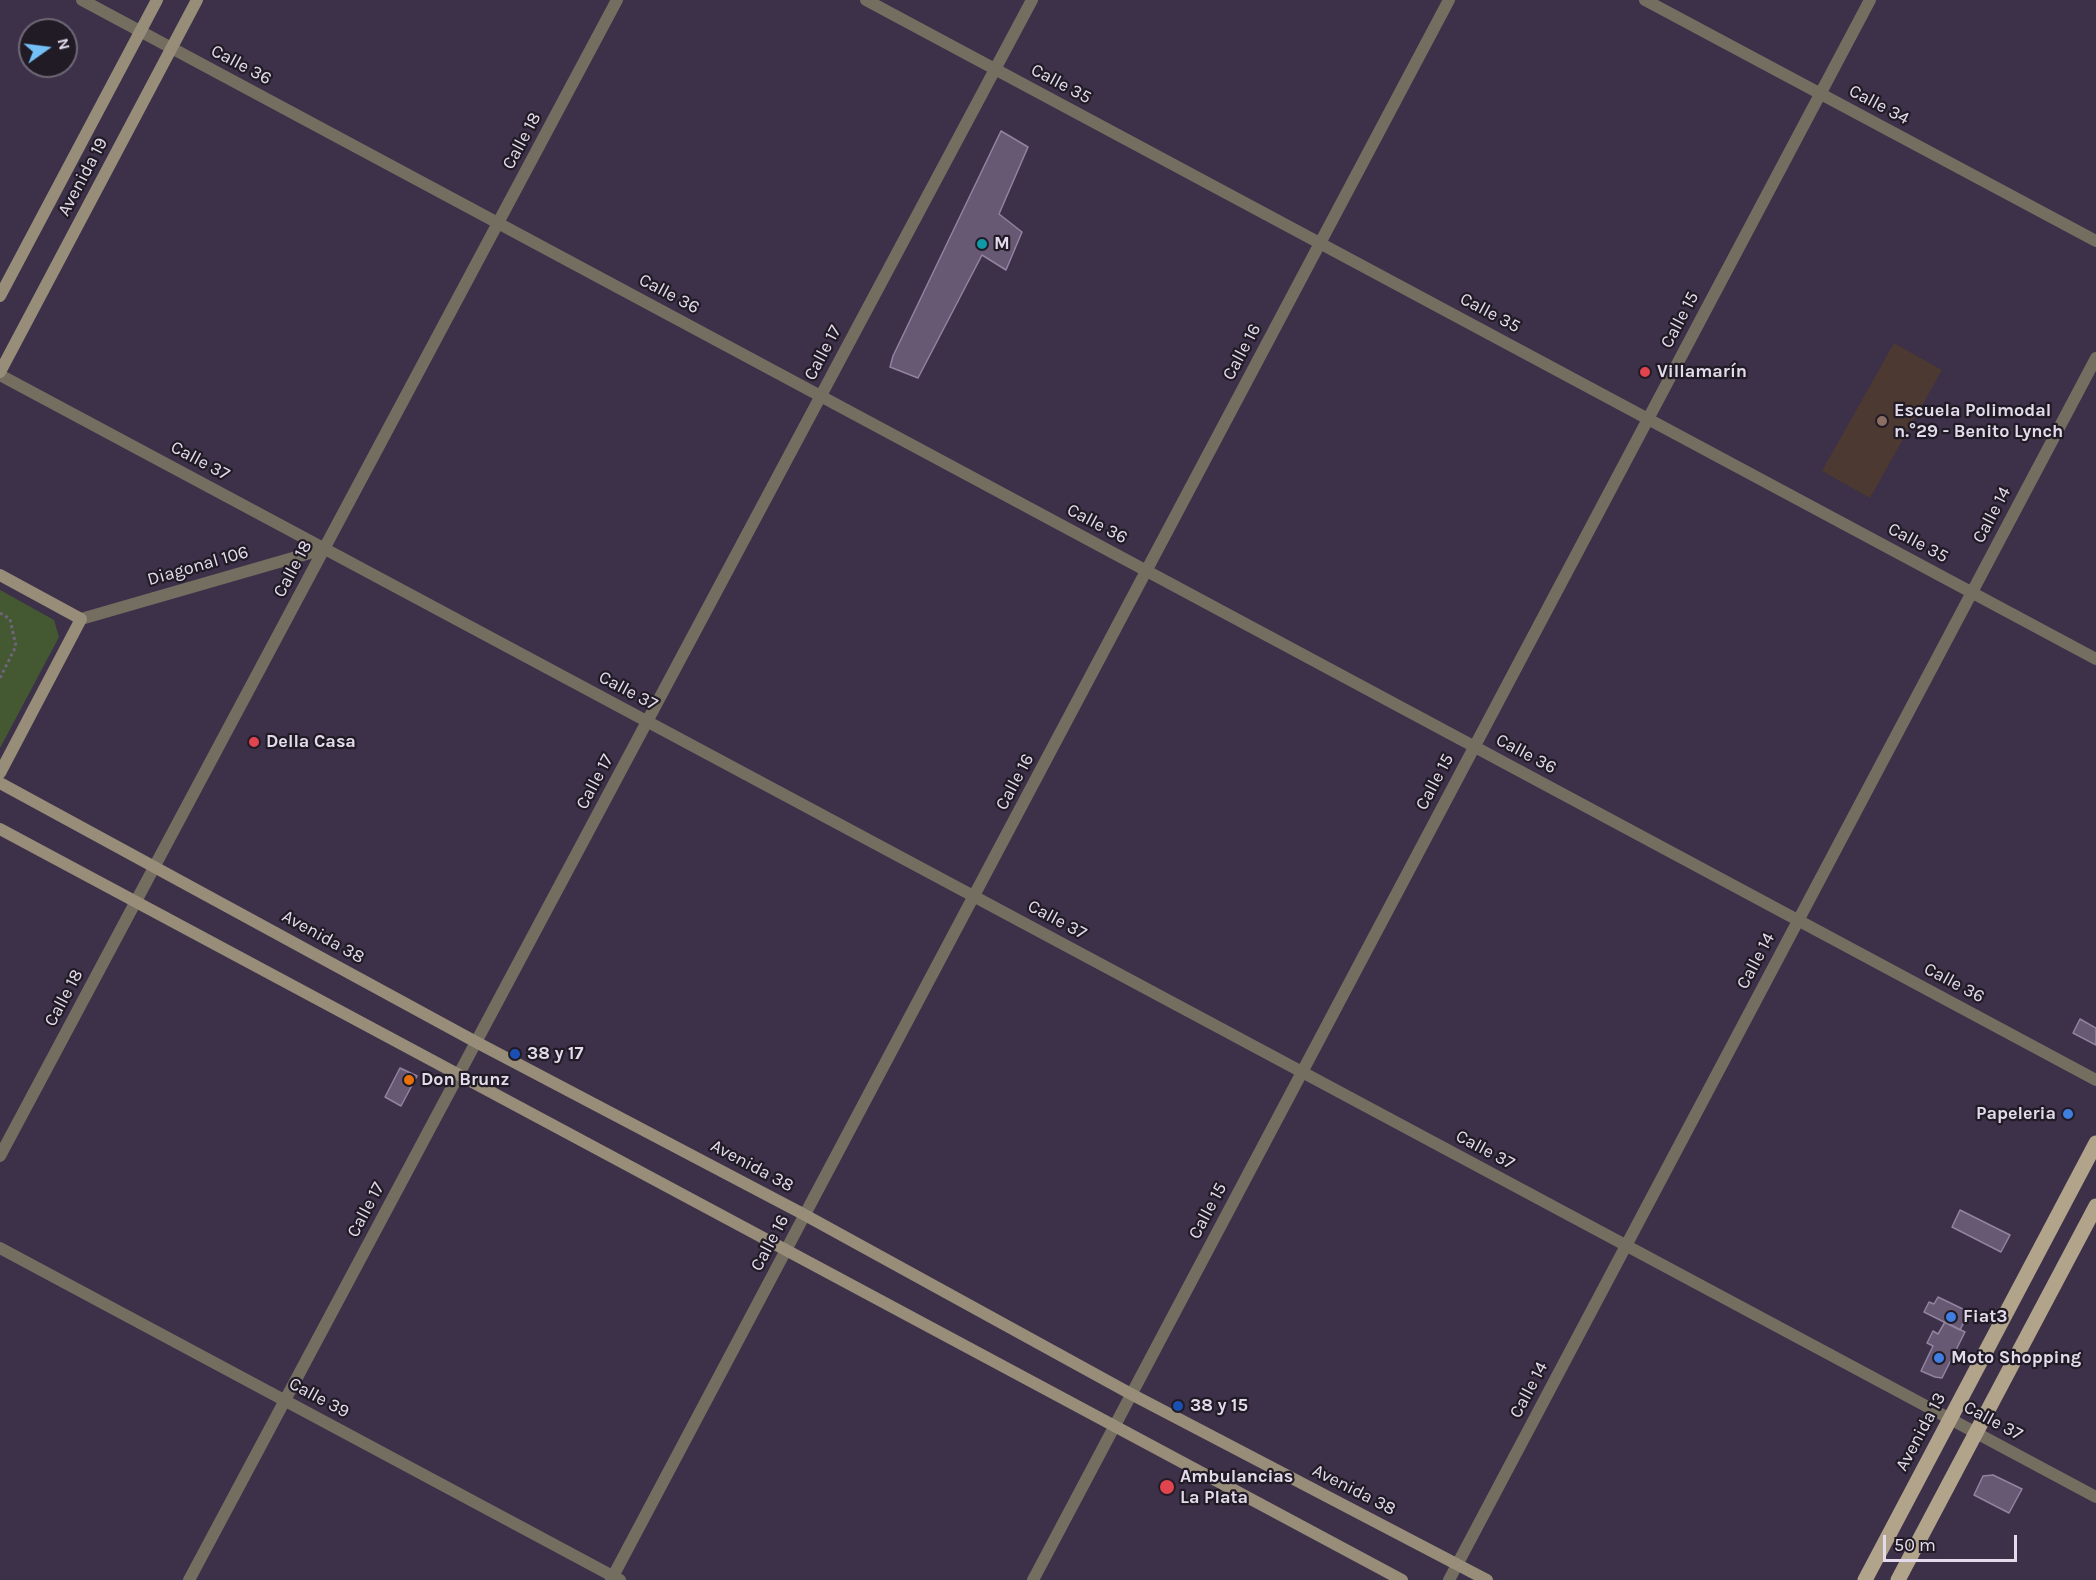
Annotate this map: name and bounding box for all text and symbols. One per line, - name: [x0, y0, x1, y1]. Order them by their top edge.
- north arrow: [18, 18, 78, 78]
- text: N: [53, 36, 75, 52]
- street label: Calle 36: [207, 40, 275, 90]
- street label: Calle 35: [1027, 59, 1095, 109]
- street label: Calle 34: [1845, 80, 1913, 130]
- street label: Calle 18: [498, 109, 546, 173]
- street label: Avenida 19: [53, 134, 113, 220]
- place label: M: [994, 233, 1010, 255]
- marker: M: [975, 237, 989, 251]
- street label: Calle 36: [635, 269, 703, 319]
- street label: Calle 35: [1456, 288, 1524, 338]
- street label: Calle 15: [1656, 288, 1704, 352]
- street label: Calle 16: [1218, 320, 1266, 384]
- street label: Calle 17: [800, 322, 846, 384]
- place label: Villamarín: [1657, 361, 1747, 383]
- marker: Villamarín: [1638, 365, 1652, 379]
- place label: Escuela Polimodal n.°29 - Benito Lynch: [1894, 400, 2063, 442]
- marker: Escuela Polimodal n.°29 - Benito Lynch: [1875, 414, 1889, 428]
- street label: Calle 37: [167, 437, 233, 485]
- street label: Calle 14: [1968, 483, 2016, 547]
- street label: Calle 36: [1063, 499, 1131, 549]
- street label: Calle 35: [1884, 518, 1952, 568]
- street label: Calle 18: [269, 537, 317, 601]
- street label: Diagonal 106: [145, 541, 251, 591]
- street label: Calle 37: [595, 667, 661, 715]
- street label: Calle 36: [1492, 729, 1560, 779]
- place label: Della Casa: [266, 731, 356, 753]
- marker: Della Casa: [247, 735, 261, 749]
- street label: Calle 16: [991, 750, 1039, 814]
- street label: Calle 15: [1411, 750, 1459, 814]
- street label: Calle 17: [572, 751, 618, 813]
- street label: Calle 37: [1024, 896, 1090, 944]
- street label: Avenida 38: [278, 905, 368, 969]
- street label: Calle 14: [1732, 929, 1780, 993]
- street label: Calle 36: [1920, 958, 1988, 1008]
- street label: Calle 18: [40, 966, 88, 1030]
- place label: 38 y 17: [527, 1043, 583, 1065]
- marker: 38 y 17: [508, 1047, 522, 1061]
- place label: Don Brunz: [421, 1069, 509, 1091]
- marker: Don Brunz: [402, 1073, 416, 1087]
- place label: Papeleria: [1976, 1103, 2056, 1125]
- marker: Papeleria: [2061, 1107, 2075, 1121]
- street label: Calle 37: [1452, 1126, 1518, 1174]
- street label: Avenida 38: [707, 1135, 797, 1197]
- street label: Calle 17: [343, 1179, 389, 1241]
- street label: Calle 15: [1184, 1179, 1232, 1243]
- street label: Calle 16: [746, 1211, 794, 1275]
- place label: Fiat3: [1963, 1306, 2008, 1328]
- marker: Fiat3: [1944, 1310, 1958, 1324]
- place label: Moto Shopping: [1951, 1347, 2081, 1369]
- marker: Moto Shopping: [1932, 1351, 1946, 1365]
- street label: Calle 14: [1505, 1358, 1553, 1422]
- street label: Calle 39: [285, 1373, 353, 1423]
- street label: Avenida 13: [1891, 1389, 1951, 1475]
- place label: 38 y 15: [1190, 1395, 1248, 1417]
- street label: Calle 37: [1960, 1397, 2026, 1445]
- marker: 38 y 15: [1171, 1399, 1185, 1413]
- street label: Avenida 38: [1309, 1460, 1399, 1520]
- place label: Ambulancias La Plata: [1180, 1466, 1293, 1508]
- marker: Ambulancias La Plata: [1158, 1478, 1176, 1496]
- scale bar: [1886, 1523, 2020, 1561]
- text: 50 m: [1894, 1534, 1936, 1556]

